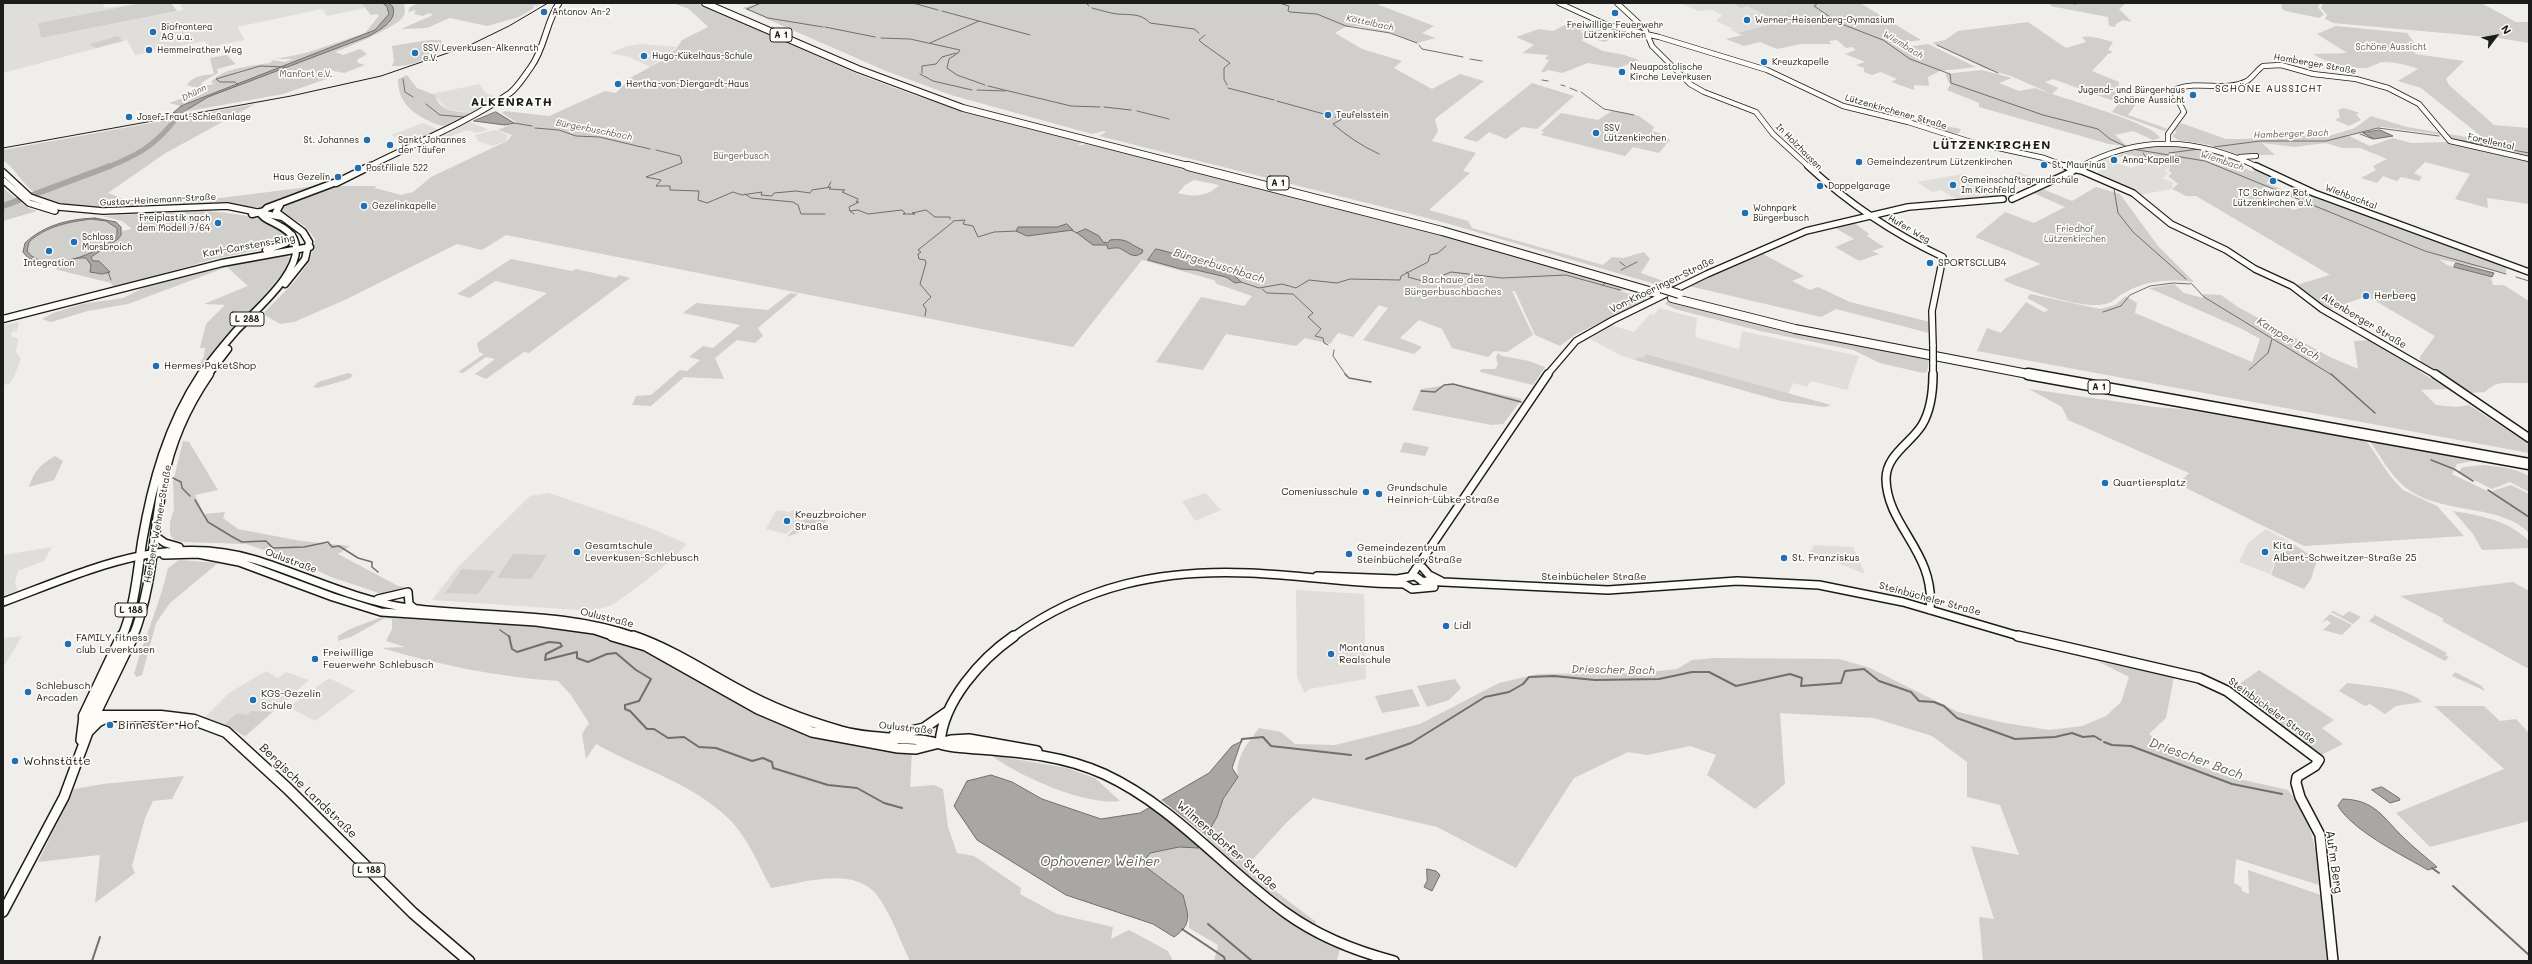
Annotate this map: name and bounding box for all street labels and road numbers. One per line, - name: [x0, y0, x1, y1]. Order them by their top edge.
- road number: A 1: [770, 28, 792, 42]
- street label: Hamberger Straße: [2273, 51, 2357, 77]
- street label: Lützenkirchener Straße: [1844, 92, 1948, 132]
- street label: In Holzhausen: [1773, 121, 1825, 173]
- street label: Forellental: [2467, 131, 2515, 153]
- road number: A 1: [1267, 176, 1289, 190]
- street label: Wiehbachtal: [2323, 182, 2379, 212]
- street label: Gustav-Heinemann-Straße: [100, 192, 216, 208]
- street label: Hufer Weg: [1886, 213, 1932, 245]
- street label: Karl-Carstens-Ring: [202, 232, 296, 260]
- street label: Von-Knoeringen-Straße: [1608, 254, 1716, 316]
- street label: Altenberger Straße: [2319, 291, 2409, 351]
- road number: L 288: [230, 312, 264, 326]
- road number: A 1: [2088, 380, 2110, 394]
- street label: Herbert-Wehner-Straße: [142, 464, 174, 584]
- street label: Oulustraße: [263, 546, 319, 576]
- street label: Steinbücheler Straße: [1541, 571, 1647, 583]
- street label: Steinbücheler Straße: [1878, 580, 1982, 618]
- road number: L 188: [115, 603, 147, 617]
- street label: Oulustraße: [579, 606, 635, 630]
- street label: Steinbücheler Straße: [2226, 675, 2318, 747]
- street label: Oulustraße: [878, 719, 934, 737]
- street label: Bergische Landstraße: [256, 741, 360, 841]
- street label: Wilmersdorfer Straße: [1173, 798, 1281, 894]
- street label: Auf'm Berg: [2322, 830, 2346, 894]
- road number: L 188: [353, 863, 385, 877]

